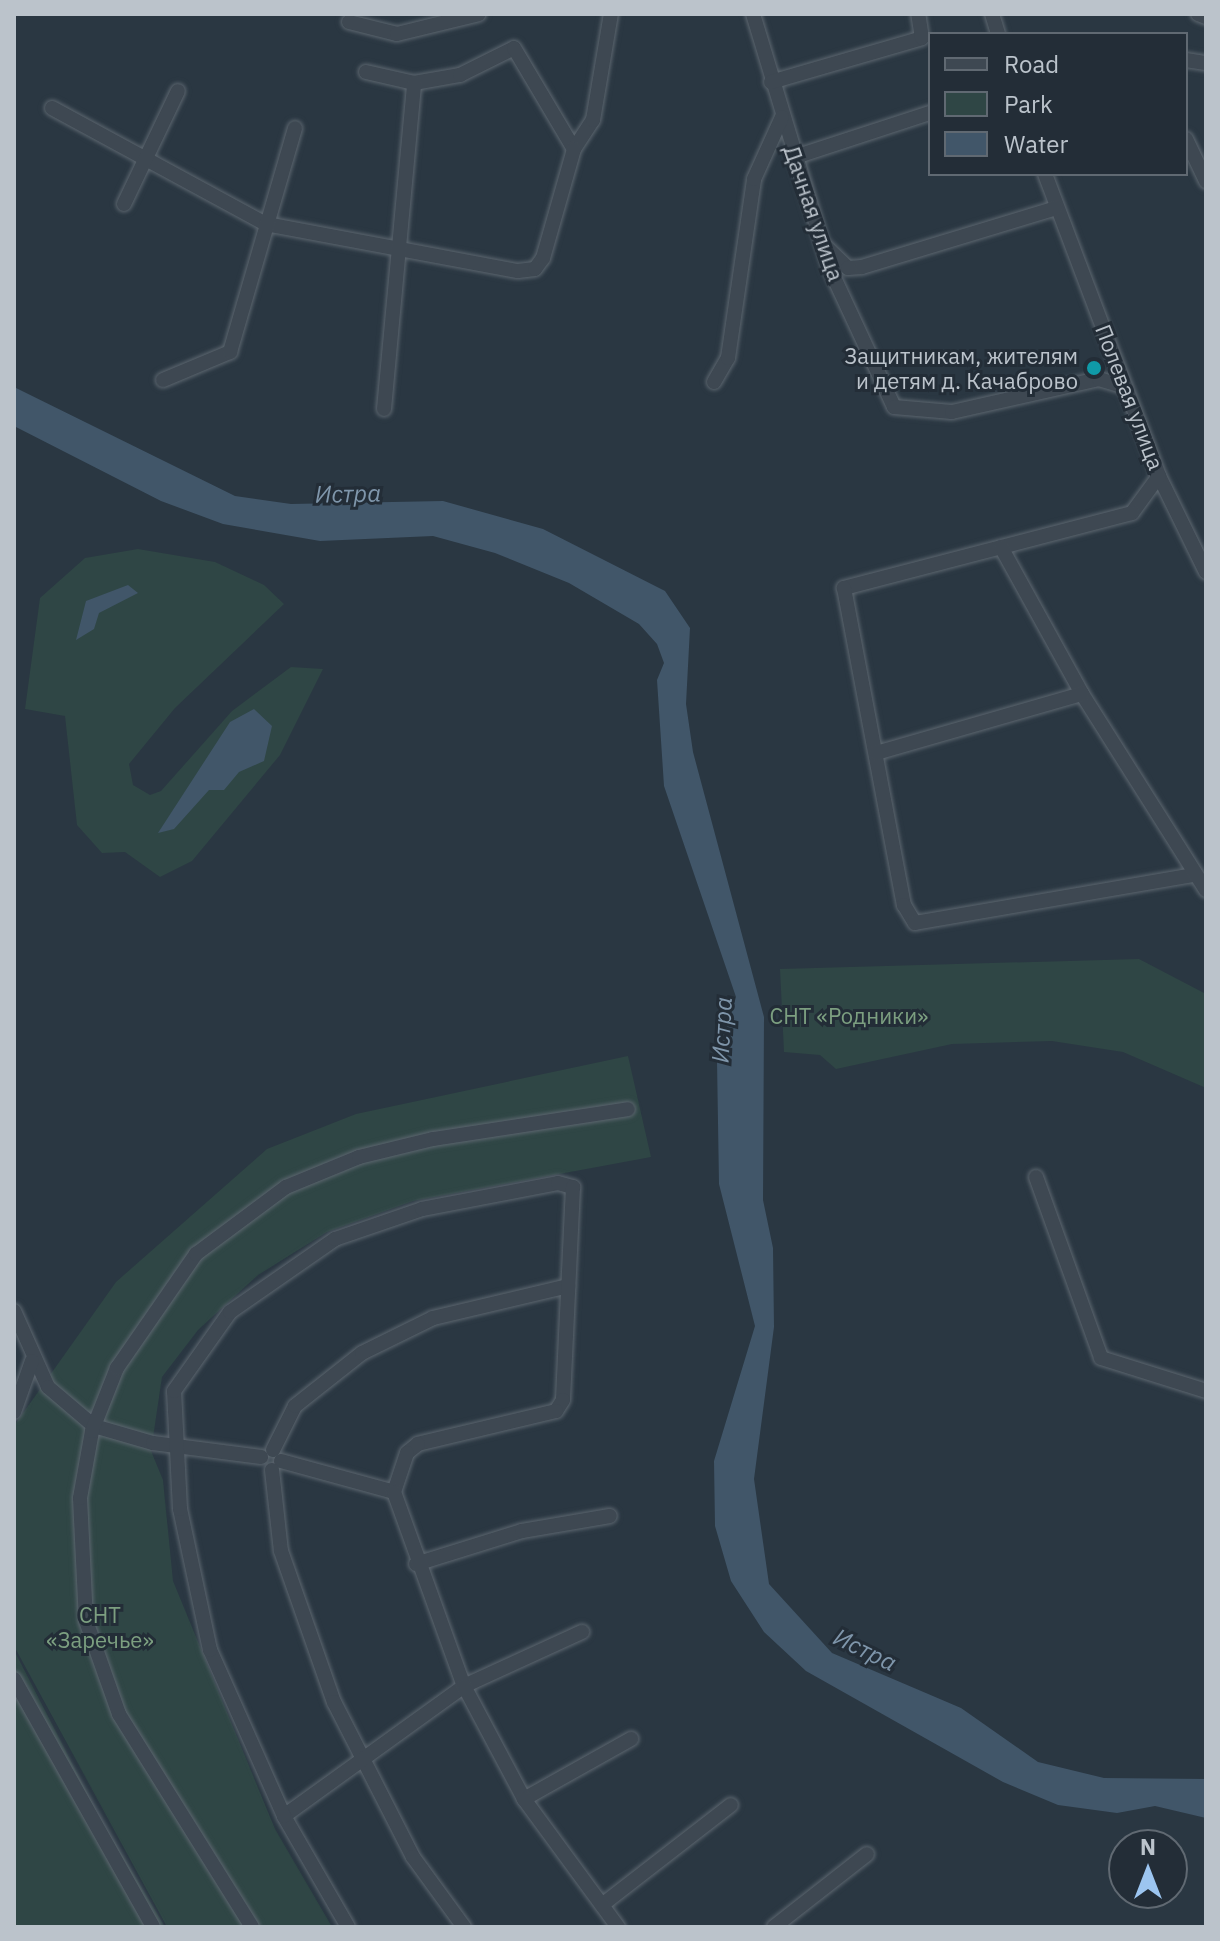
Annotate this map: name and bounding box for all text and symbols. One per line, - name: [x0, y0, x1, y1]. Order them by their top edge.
- legend: [928, 32, 1188, 176]
- text: Road: [1004, 48, 1059, 80]
- text: Park: [1004, 88, 1053, 120]
- text: Water: [1004, 128, 1068, 160]
- street label: Дачная улица: [778, 142, 850, 284]
- street label: Полевая улица: [1090, 320, 1170, 474]
- place label: Защитникам, жителям и детям д. Качаброво: [844, 342, 1078, 394]
- marker: Защитникам, жителям и детям д. Качаброво: [1085, 359, 1103, 377]
- water label: Истра: [315, 479, 381, 509]
- water label: Истра: [706, 996, 738, 1064]
- park label: СНТ «Родники»: [770, 1003, 928, 1029]
- park label: СНТ «Заречье»: [46, 1601, 154, 1652]
- water label: Истра: [829, 1623, 901, 1677]
- north arrow: [1108, 1829, 1188, 1909]
- text: N: [1140, 1832, 1156, 1861]

